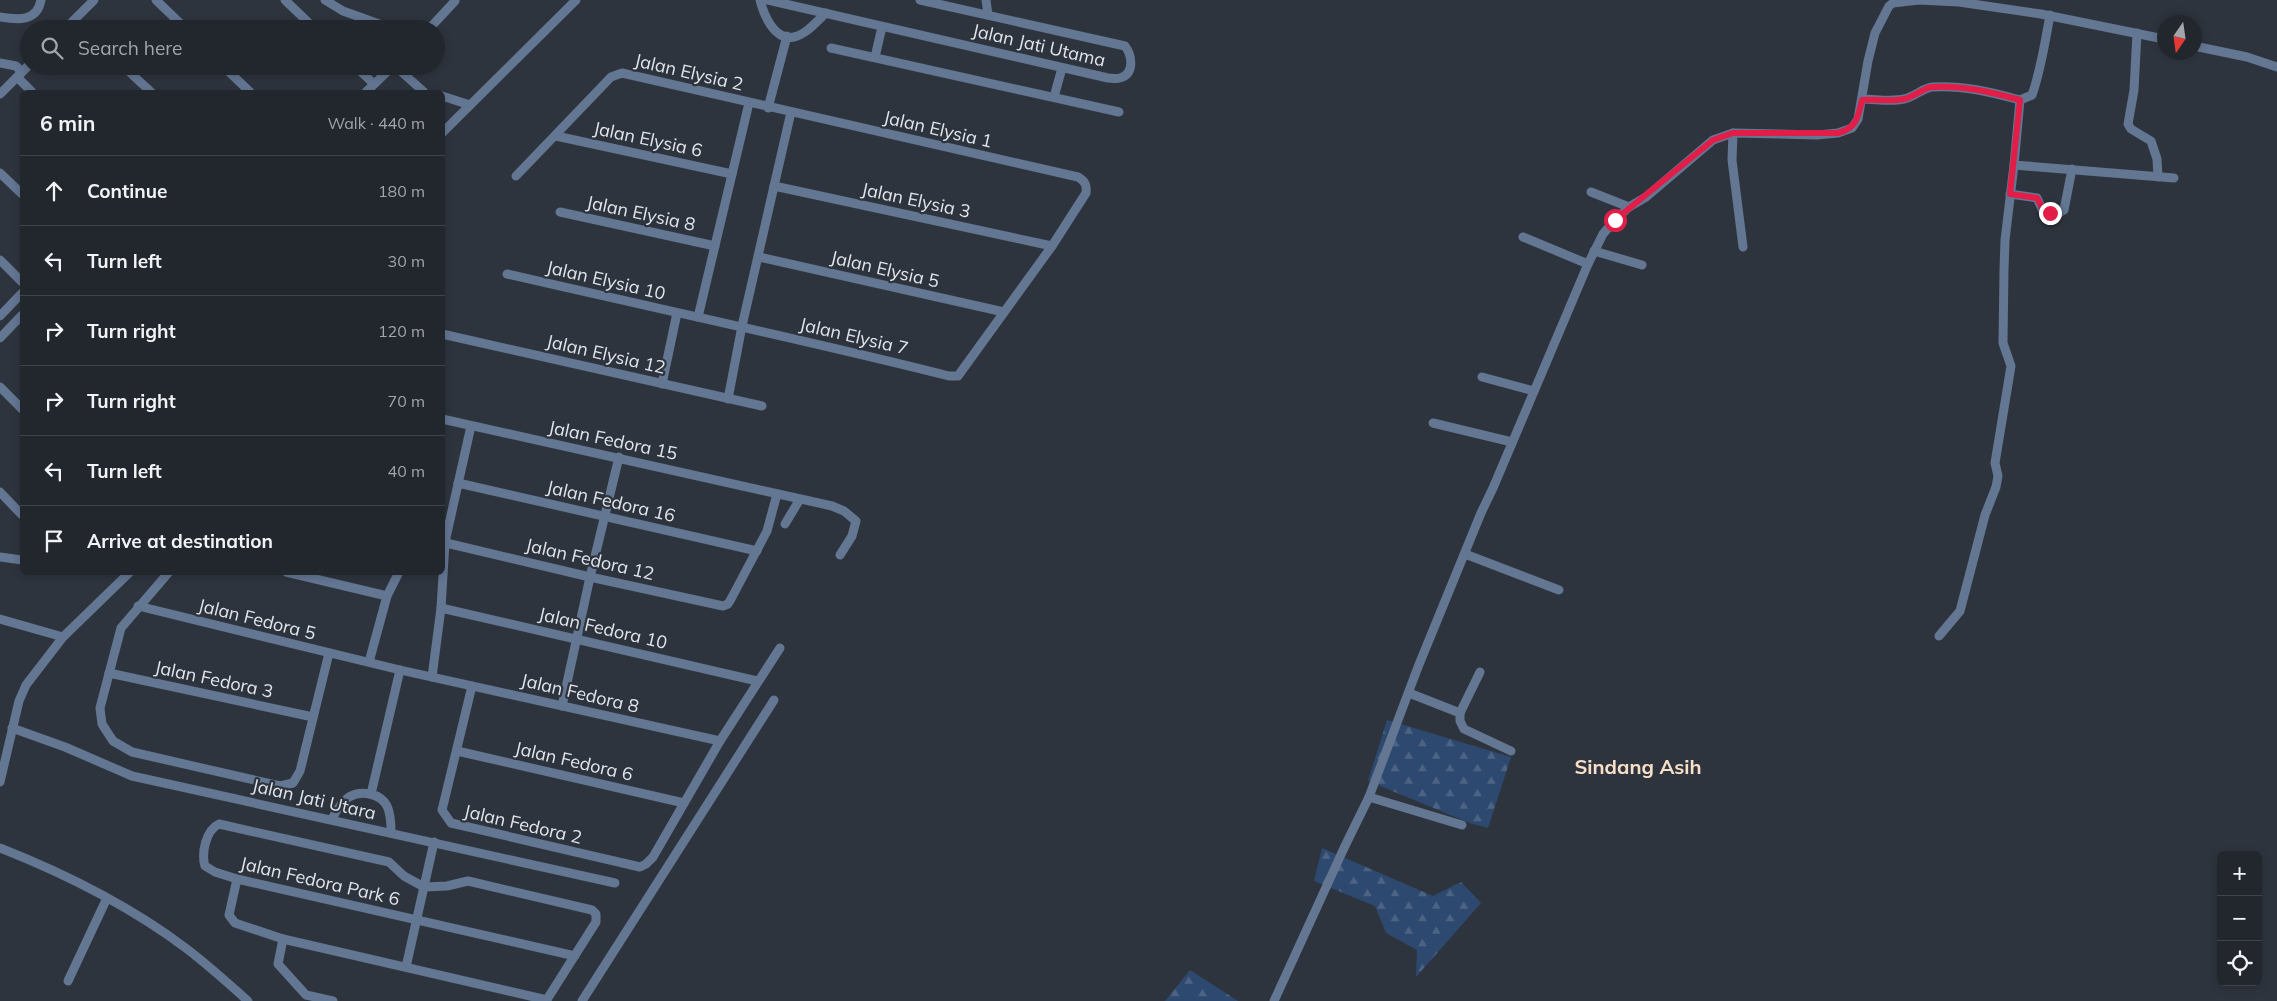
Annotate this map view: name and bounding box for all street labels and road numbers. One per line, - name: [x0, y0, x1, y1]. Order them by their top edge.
- street label: Jalan Jati Utama: [970, 19, 1108, 71]
- street label: Jalan Elysia 2: [632, 48, 746, 96]
- street label: Jalan Elysia 1: [881, 105, 995, 153]
- street label: Jalan Elysia 6: [591, 116, 705, 162]
- street label: Jalan Elysia 3: [859, 177, 973, 223]
- street label: Jalan Elysia 8: [584, 190, 698, 236]
- street label: Jalan Elysia 5: [828, 245, 942, 293]
- street label: Jalan Elysia 10: [544, 255, 668, 305]
- street label: Jalan Elysia 7: [797, 312, 911, 360]
- street label: Jalan Elysia 12: [544, 329, 668, 379]
- street label: Jalan Fedora 15: [546, 415, 680, 465]
- street label: Jalan Fedora 16: [544, 475, 678, 527]
- street label: Jalan Fedora 12: [523, 533, 657, 585]
- street label: Jalan Fedora 5: [196, 593, 318, 645]
- street label: Jalan Fedora 10: [536, 602, 670, 654]
- street label: Jalan Fedora 3: [153, 655, 275, 703]
- street label: Jalan Fedora 8: [519, 668, 641, 718]
- street label: Jalan Fedora 6: [513, 736, 635, 786]
- street label: Jalan Jati Utara: [250, 774, 378, 824]
- street label: Jalan Fedora 2: [462, 799, 584, 849]
- street label: Jalan Fedora Park 6: [238, 851, 402, 911]

